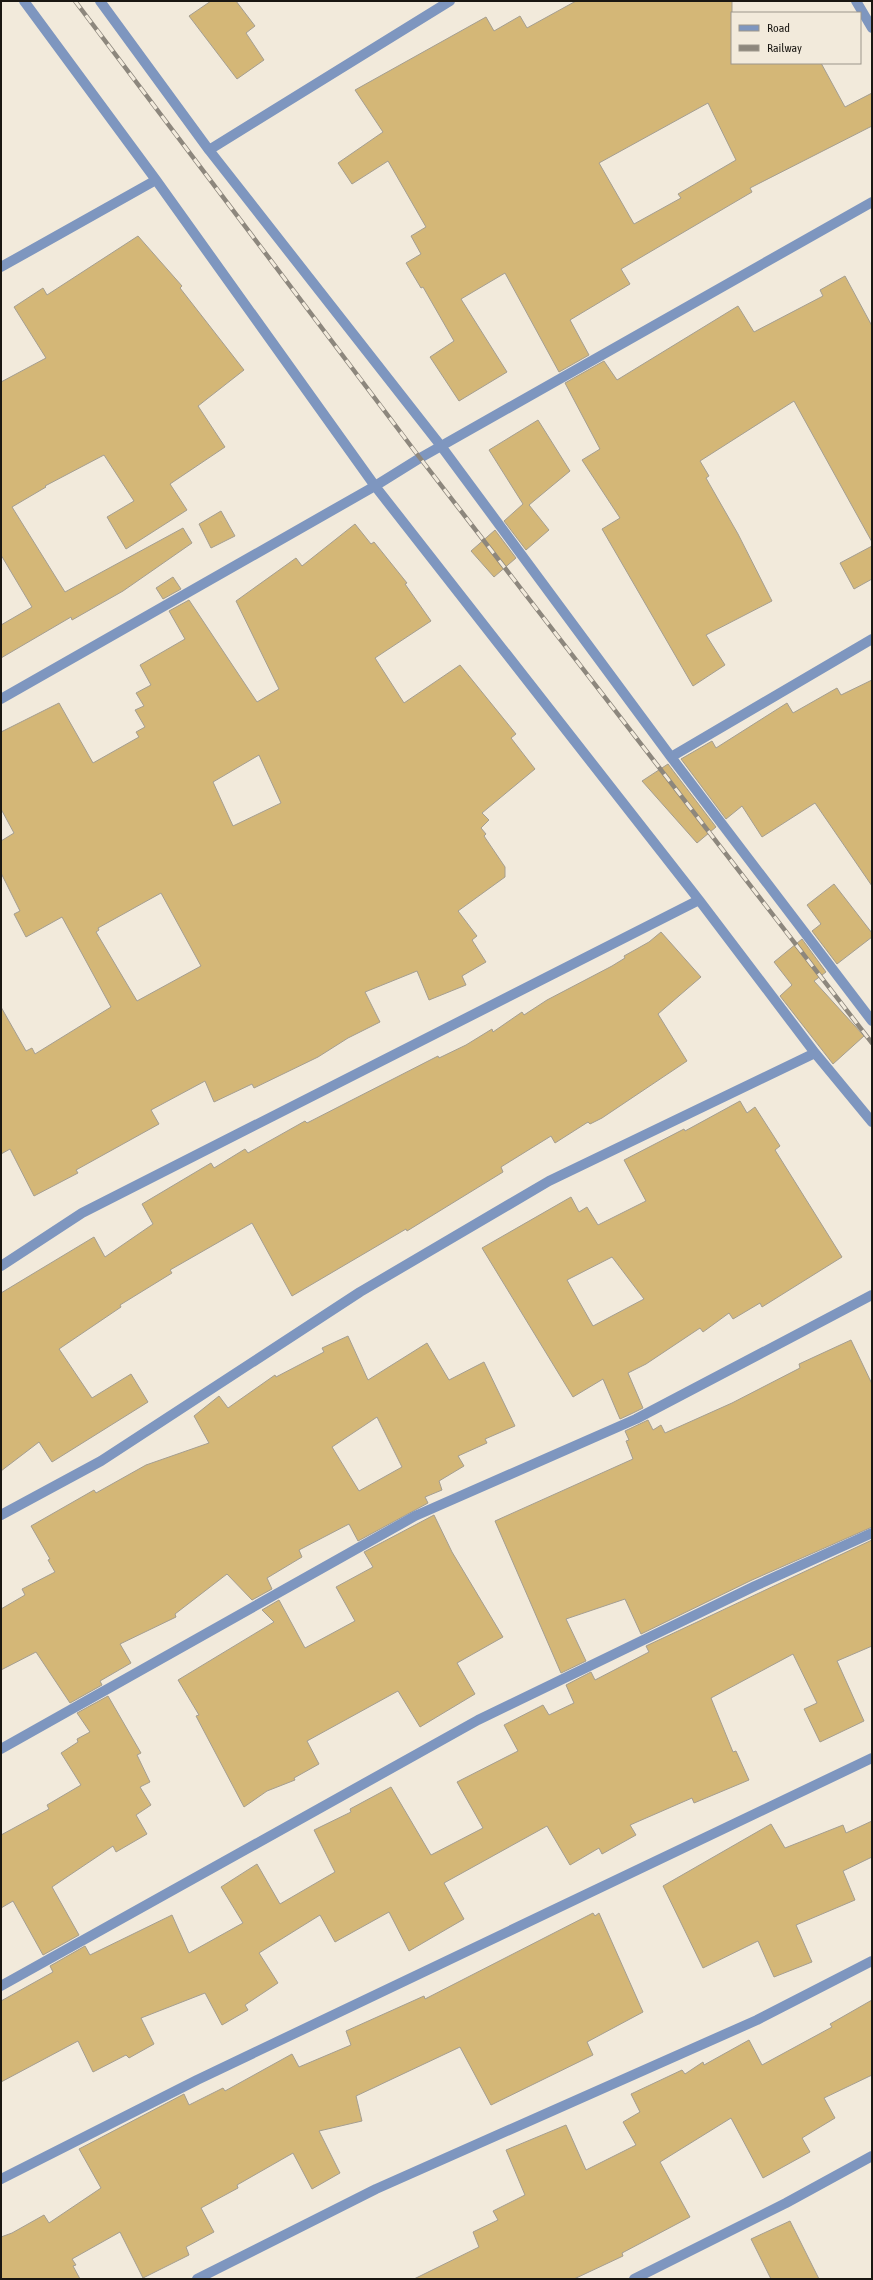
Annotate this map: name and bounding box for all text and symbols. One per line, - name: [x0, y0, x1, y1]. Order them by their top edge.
- legend: [731, 12, 861, 64]
- text: Road: [767, 21, 790, 35]
- text: Railway: [767, 41, 802, 55]

